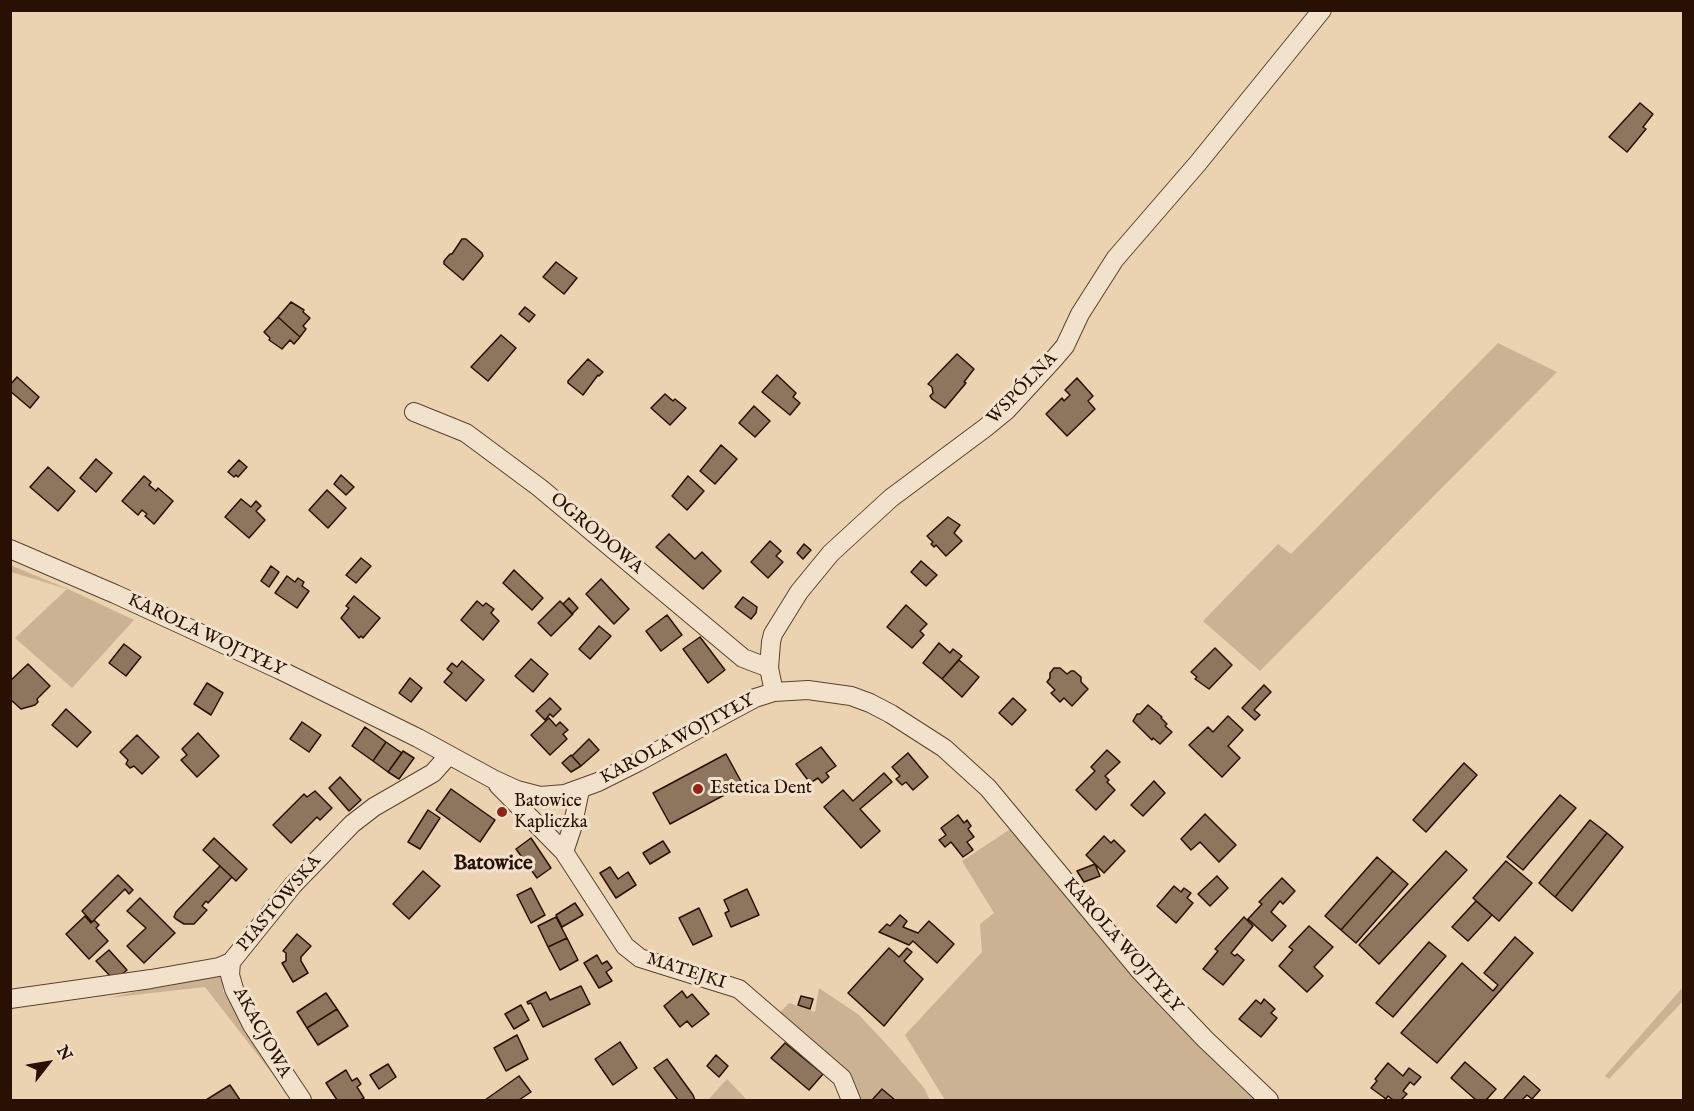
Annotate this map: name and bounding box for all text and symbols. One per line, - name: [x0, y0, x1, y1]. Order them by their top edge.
- street label: WSPÓLNA: [983, 349, 1063, 429]
- street label: OGRODOWA: [545, 489, 647, 579]
- street label: KAROLA WOJTYŁY: [124, 590, 288, 682]
- street label: KAROLA WOJTYŁY: [597, 690, 759, 790]
- place label: Estetica Dent: [710, 778, 812, 800]
- marker: Estetica Dent: [691, 782, 705, 796]
- place label: Batowice Kapliczka: [514, 791, 588, 834]
- marker: Batowice Kapliczka: [495, 805, 509, 819]
- street label: PIASTOWSKA: [233, 851, 327, 957]
- district label: Batowice: [453, 852, 533, 878]
- street label: KAROLA WOJTYŁY: [1058, 874, 1186, 1018]
- street label: MATEJKI: [644, 949, 728, 995]
- street label: AKACJOWA: [227, 984, 295, 1082]
- north arrow: [18, 1033, 78, 1093]
- text: N: [51, 1043, 76, 1065]

